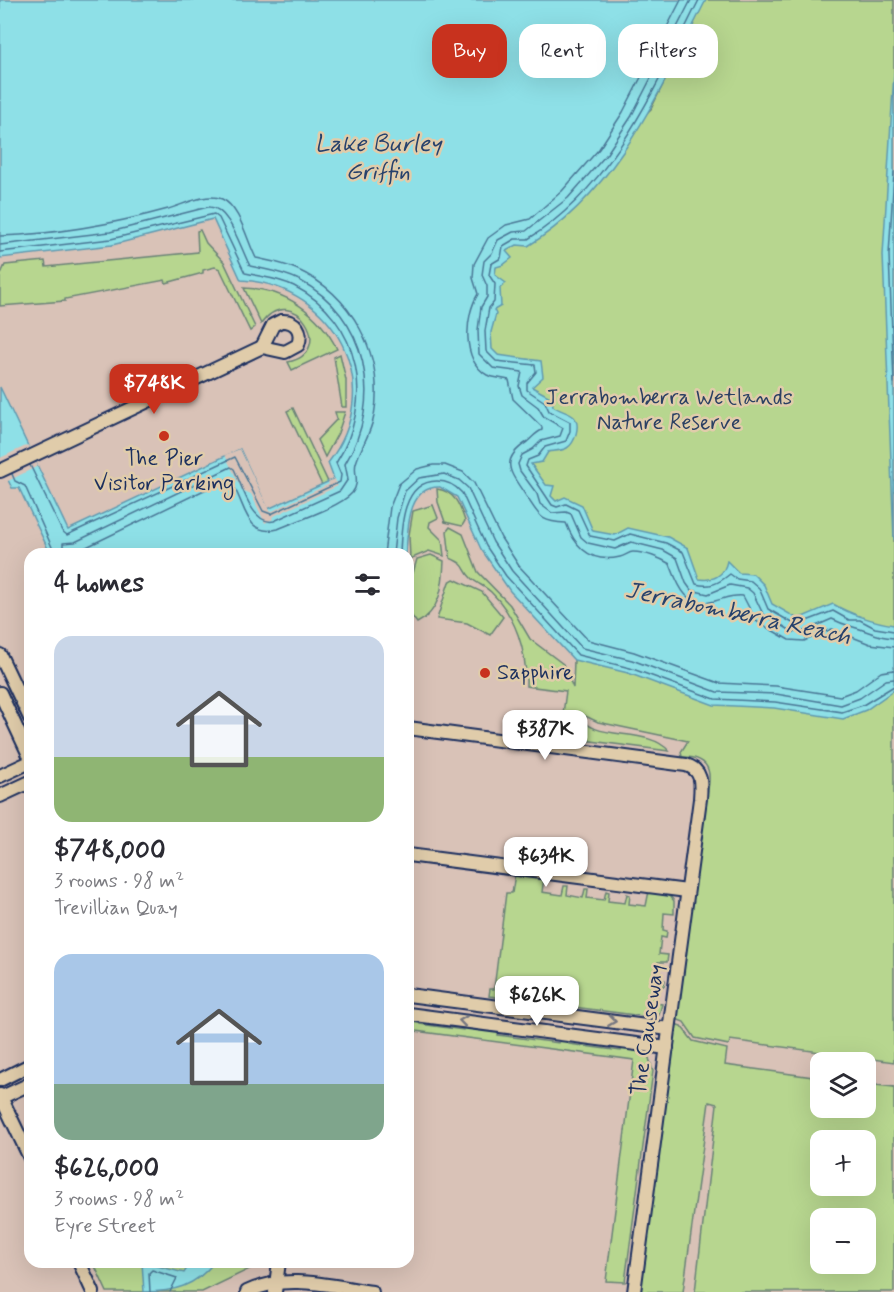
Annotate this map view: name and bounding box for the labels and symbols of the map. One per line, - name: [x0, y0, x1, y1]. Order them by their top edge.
- water label: Lake Burley Griffin: [315, 129, 443, 188]
- pin: $748K: [112, 364, 196, 415]
- park label: Jerrabomberra Wetlands Nature Reserve: [545, 384, 793, 437]
- marker: The Pier Visitor Parking: [157, 429, 171, 443]
- place label: The Pier Visitor Parking: [94, 445, 234, 501]
- water label: Jerrabomberra Reach: [623, 575, 853, 653]
- place label: Sapphire: [497, 659, 573, 687]
- marker: Sapphire: [478, 666, 492, 680]
- pin: $387K: [503, 710, 587, 761]
- pin: $634K: [504, 837, 588, 888]
- street label: The Causeway: [625, 962, 671, 1098]
- pin: $626K: [495, 976, 579, 1027]
- one-way arrow: [607, 1015, 616, 1027]
- one-way arrow: [458, 1016, 467, 1028]

